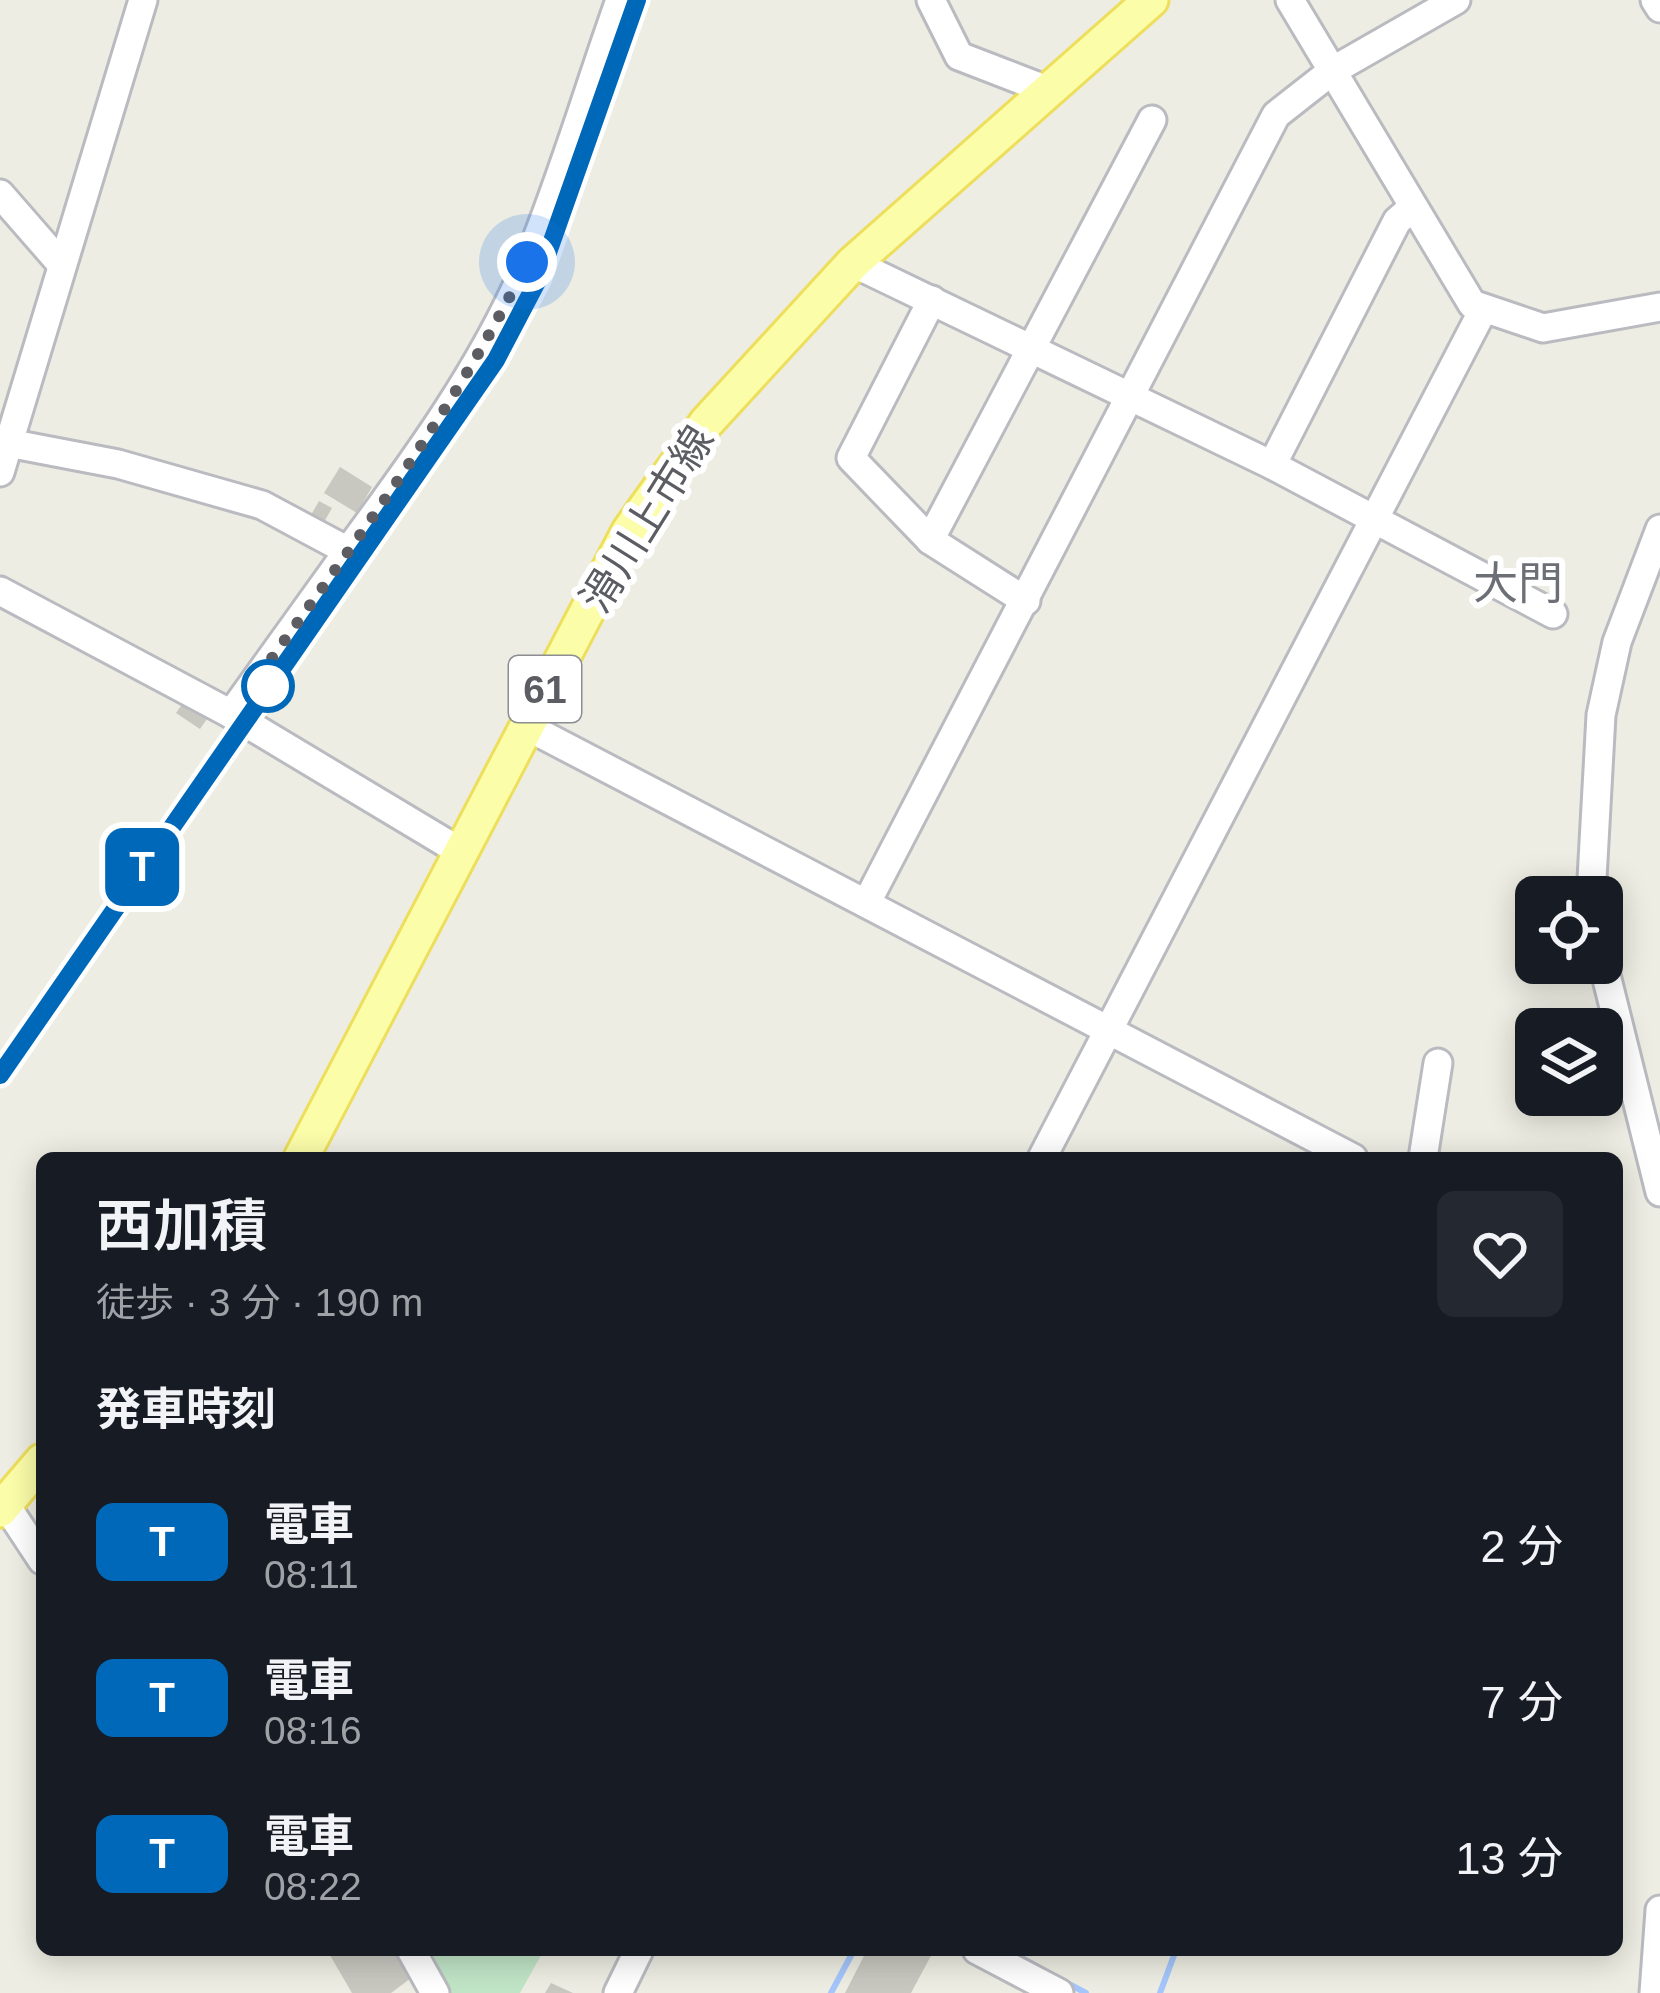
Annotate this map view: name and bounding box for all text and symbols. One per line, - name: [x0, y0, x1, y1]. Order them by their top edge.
- your location: [497, 232, 557, 292]
- street label: 滑川上市線: [571, 417, 723, 621]
- district label: 大門: [1473, 558, 1563, 609]
- road number: 61: [509, 656, 581, 722]
- unlabelled marker: [243, 661, 293, 711]
- line badge: T: [103, 828, 181, 906]
- text: T: [129, 843, 155, 890]
- map controls: [1515, 876, 1623, 1116]
- button: locate: [1515, 876, 1623, 984]
- button: layers: [1515, 1008, 1623, 1116]
- button: heart: [1437, 1191, 1563, 1317]
- text: 西加積: [96, 1194, 267, 1258]
- text: 徒歩 · 3 分 · 190 m: [96, 1281, 423, 1324]
- text: 発車時刻: [96, 1384, 276, 1435]
- text: 電車: [264, 1499, 354, 1550]
- text: T: [149, 1518, 175, 1565]
- text: 2 分: [1480, 1521, 1563, 1572]
- text: 08:11: [264, 1553, 359, 1596]
- text: 電車: [264, 1655, 354, 1706]
- text: T: [149, 1674, 175, 1721]
- text: 7 分: [1480, 1677, 1563, 1728]
- text: 08:16: [264, 1709, 362, 1752]
- text: 電車: [264, 1811, 354, 1862]
- text: T: [149, 1830, 175, 1877]
- text: 13 分: [1455, 1833, 1563, 1884]
- text: 08:22: [264, 1865, 362, 1908]

